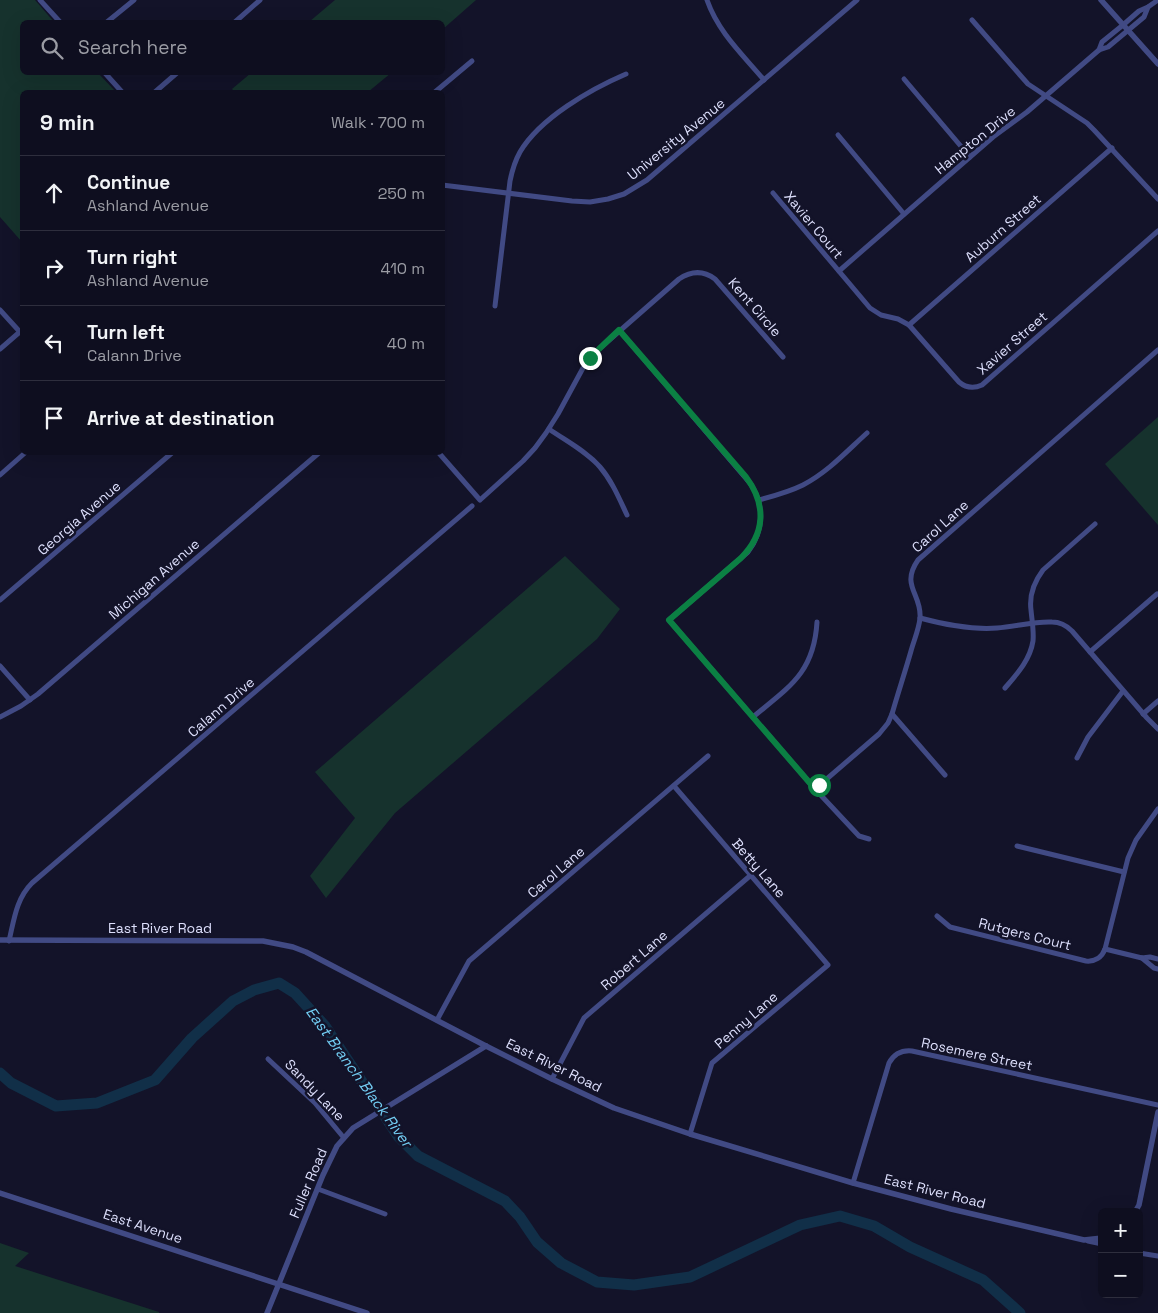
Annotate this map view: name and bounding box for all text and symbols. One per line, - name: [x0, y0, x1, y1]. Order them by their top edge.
- search box: [20, 20, 445, 75]
- icon: search: [38, 34, 66, 62]
- text: Search here: [78, 35, 188, 60]
- street label: University Avenue: [623, 94, 729, 184]
- street label: Hampton Drive: [931, 102, 1019, 178]
- text: 9 min: [40, 109, 95, 136]
- text: Walk · 700 m: [331, 112, 425, 133]
- text: Continue: [87, 170, 170, 195]
- icon: ahead: [40, 179, 68, 207]
- text: 250 m: [378, 183, 425, 204]
- street label: Xavier Court: [781, 188, 847, 262]
- street label: Auburn Street: [961, 190, 1045, 266]
- text: Ashland Avenue: [87, 195, 209, 216]
- text: Turn right: [87, 245, 177, 270]
- icon: right: [40, 254, 68, 282]
- text: 410 m: [381, 258, 425, 279]
- text: Ashland Avenue: [87, 270, 209, 291]
- street label: Kent Circle: [724, 274, 786, 340]
- street label: Xavier Street: [973, 308, 1051, 378]
- text: Turn left: [87, 320, 165, 345]
- icon: left: [40, 329, 68, 357]
- text: 40 m: [387, 333, 425, 354]
- text: Calann Drive: [87, 345, 182, 366]
- route end: [579, 347, 602, 370]
- icon: arrive: [40, 404, 68, 432]
- text: Arrive at destination: [87, 406, 275, 431]
- street label: Georgia Avenue: [34, 477, 124, 559]
- street label: Carol Lane: [908, 496, 972, 556]
- street label: Michigan Avenue: [105, 535, 203, 623]
- street label: Calann Drive: [184, 673, 258, 741]
- route start: [808, 774, 831, 797]
- street label: Betty Lane: [728, 834, 790, 902]
- street label: Carol Lane: [524, 842, 588, 902]
- street label: Rutgers Court: [977, 914, 1073, 954]
- street label: East River Road: [108, 919, 212, 937]
- street label: Robert Lane: [597, 926, 671, 994]
- street label: Penny Lane: [711, 988, 781, 1052]
- water label: East Branch Black River: [302, 1003, 418, 1152]
- street label: Rosemere Street: [920, 1033, 1034, 1075]
- street label: East River Road: [503, 1034, 605, 1096]
- street label: Sandy Lane: [281, 1055, 349, 1125]
- street label: Fuller Road: [285, 1145, 331, 1221]
- street label: East River Road: [882, 1170, 988, 1212]
- street label: East Avenue: [101, 1205, 185, 1247]
- map controls: [1098, 1208, 1143, 1298]
- button: +: [1098, 1208, 1143, 1253]
- button: −: [1098, 1253, 1143, 1298]

